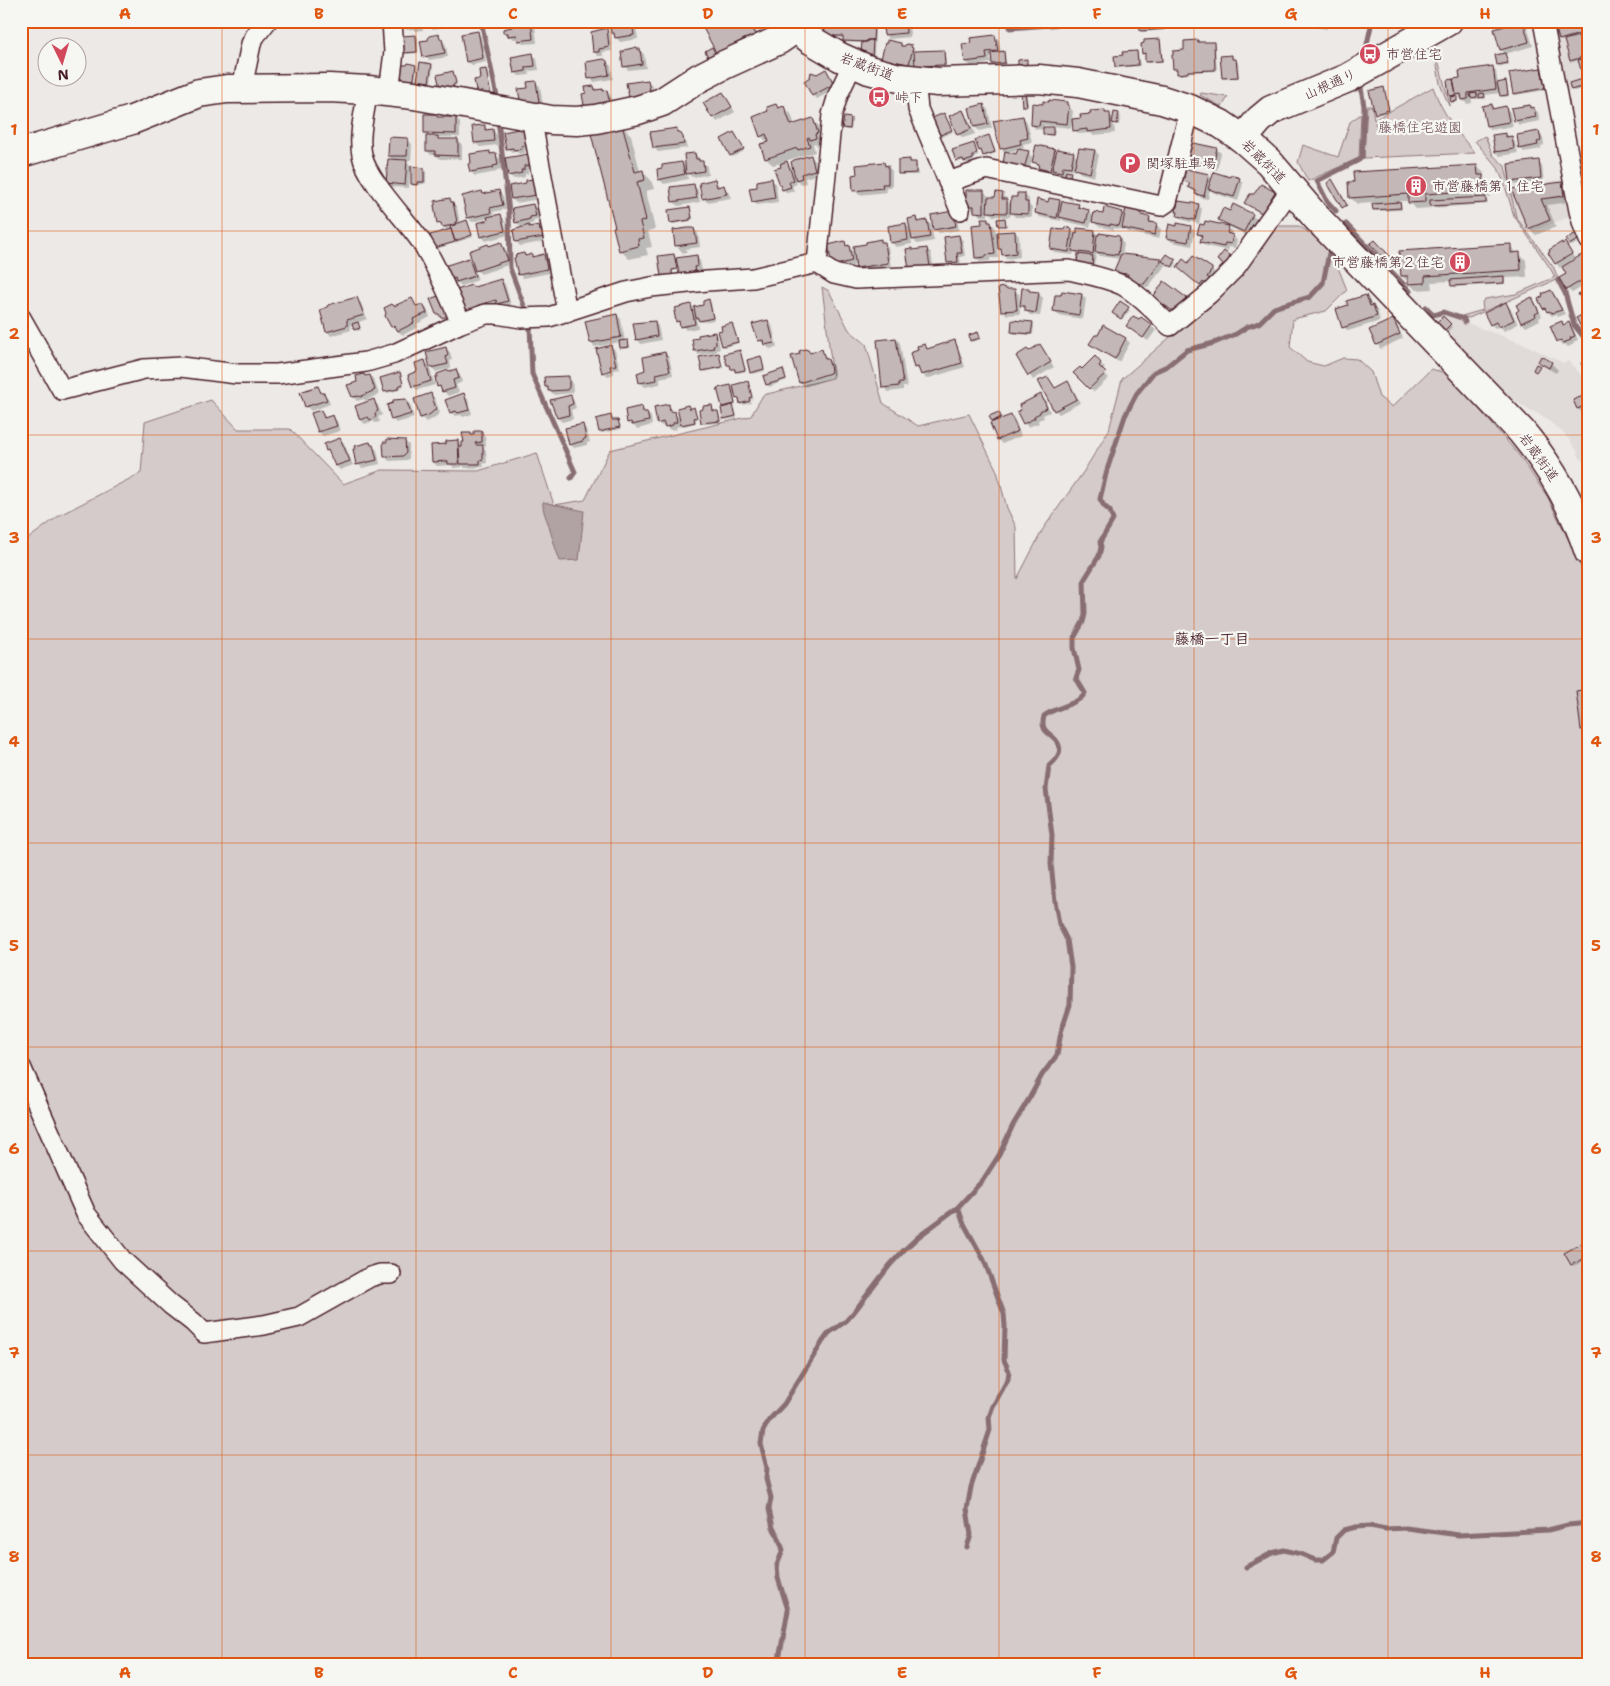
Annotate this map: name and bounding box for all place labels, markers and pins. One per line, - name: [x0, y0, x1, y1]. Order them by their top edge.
- bus stop icon: 市営住宅: [1358, 42, 1382, 66]
- place label: 市営住宅: [1386, 45, 1442, 63]
- bus stop icon: 峠下: [867, 85, 891, 109]
- place label: 峠下: [895, 88, 923, 106]
- parking icon: 関塚駐車場: [1118, 151, 1142, 175]
- place label: 関塚駐車場: [1146, 154, 1216, 172]
- building icon: 市営藤橋第１住宅: [1404, 174, 1428, 198]
- place label: 市営藤橋第１住宅: [1432, 177, 1544, 195]
- building icon: 市営藤橋第２住宅: [1448, 250, 1472, 274]
- place label: 市営藤橋第２住宅: [1332, 253, 1444, 271]

